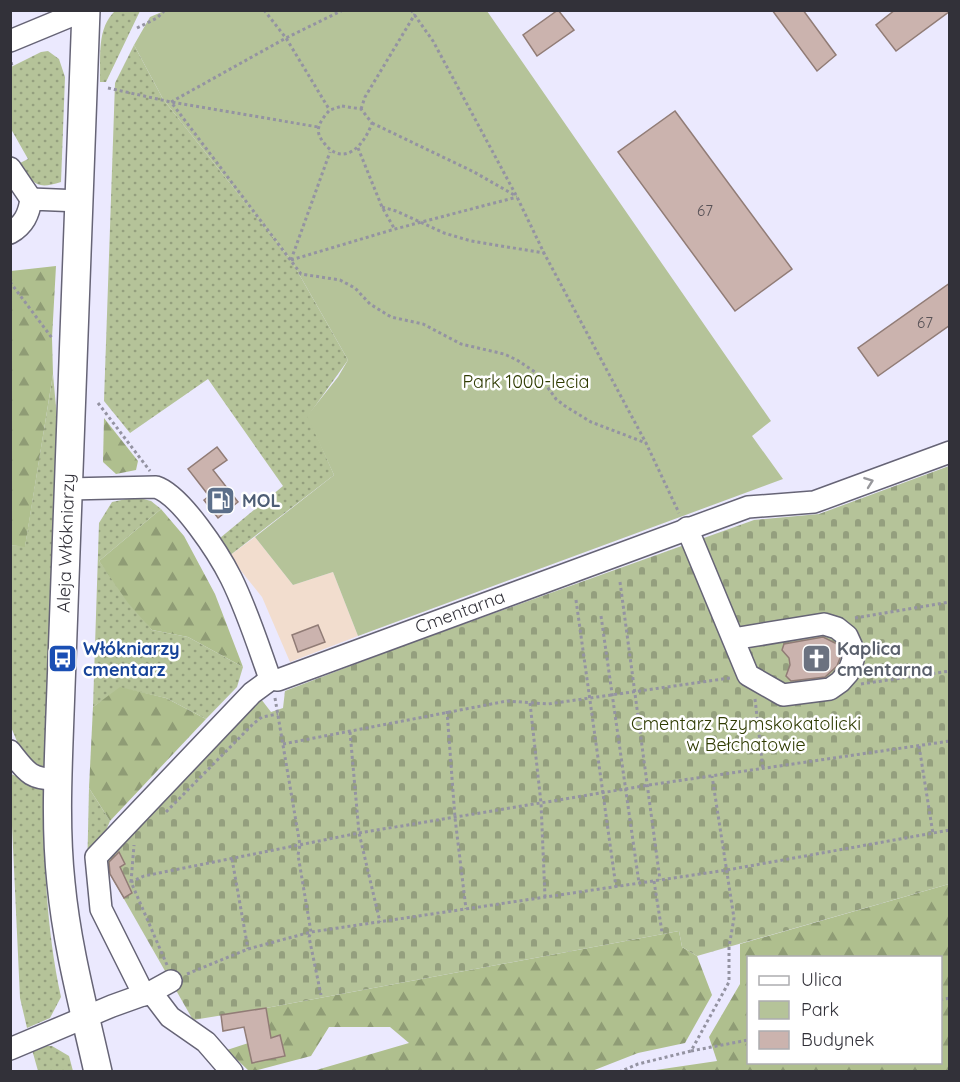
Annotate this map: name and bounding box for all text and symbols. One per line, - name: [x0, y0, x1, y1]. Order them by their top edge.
- house number: 67: [697, 201, 713, 220]
- house number: 67: [917, 313, 933, 332]
- park label: Park 1000-lecia: [462, 370, 590, 393]
- street label: Aleja Włókniarzy: [52, 473, 79, 613]
- one-way arrow: [862, 477, 873, 489]
- fuel station icon: MOL: [205, 485, 237, 517]
- place label: MOL: [242, 489, 281, 512]
- street label: Cmentarna: [412, 585, 508, 638]
- place label: Włókniarzy cmentarz: [83, 637, 180, 681]
- place label: Kaplica cmentarna: [837, 637, 933, 681]
- bus stop icon: Włókniarzy cmentarz: [46, 643, 78, 675]
- church icon: Kaplica cmentarna: [800, 643, 832, 675]
- park label: Cmentarz Rzymskokatolicki w Bełchatowie: [631, 712, 861, 756]
- legend: [747, 956, 942, 1064]
- text: Ulica: [801, 968, 842, 991]
- text: Park: [801, 998, 839, 1021]
- text: Budynek: [801, 1028, 874, 1051]

